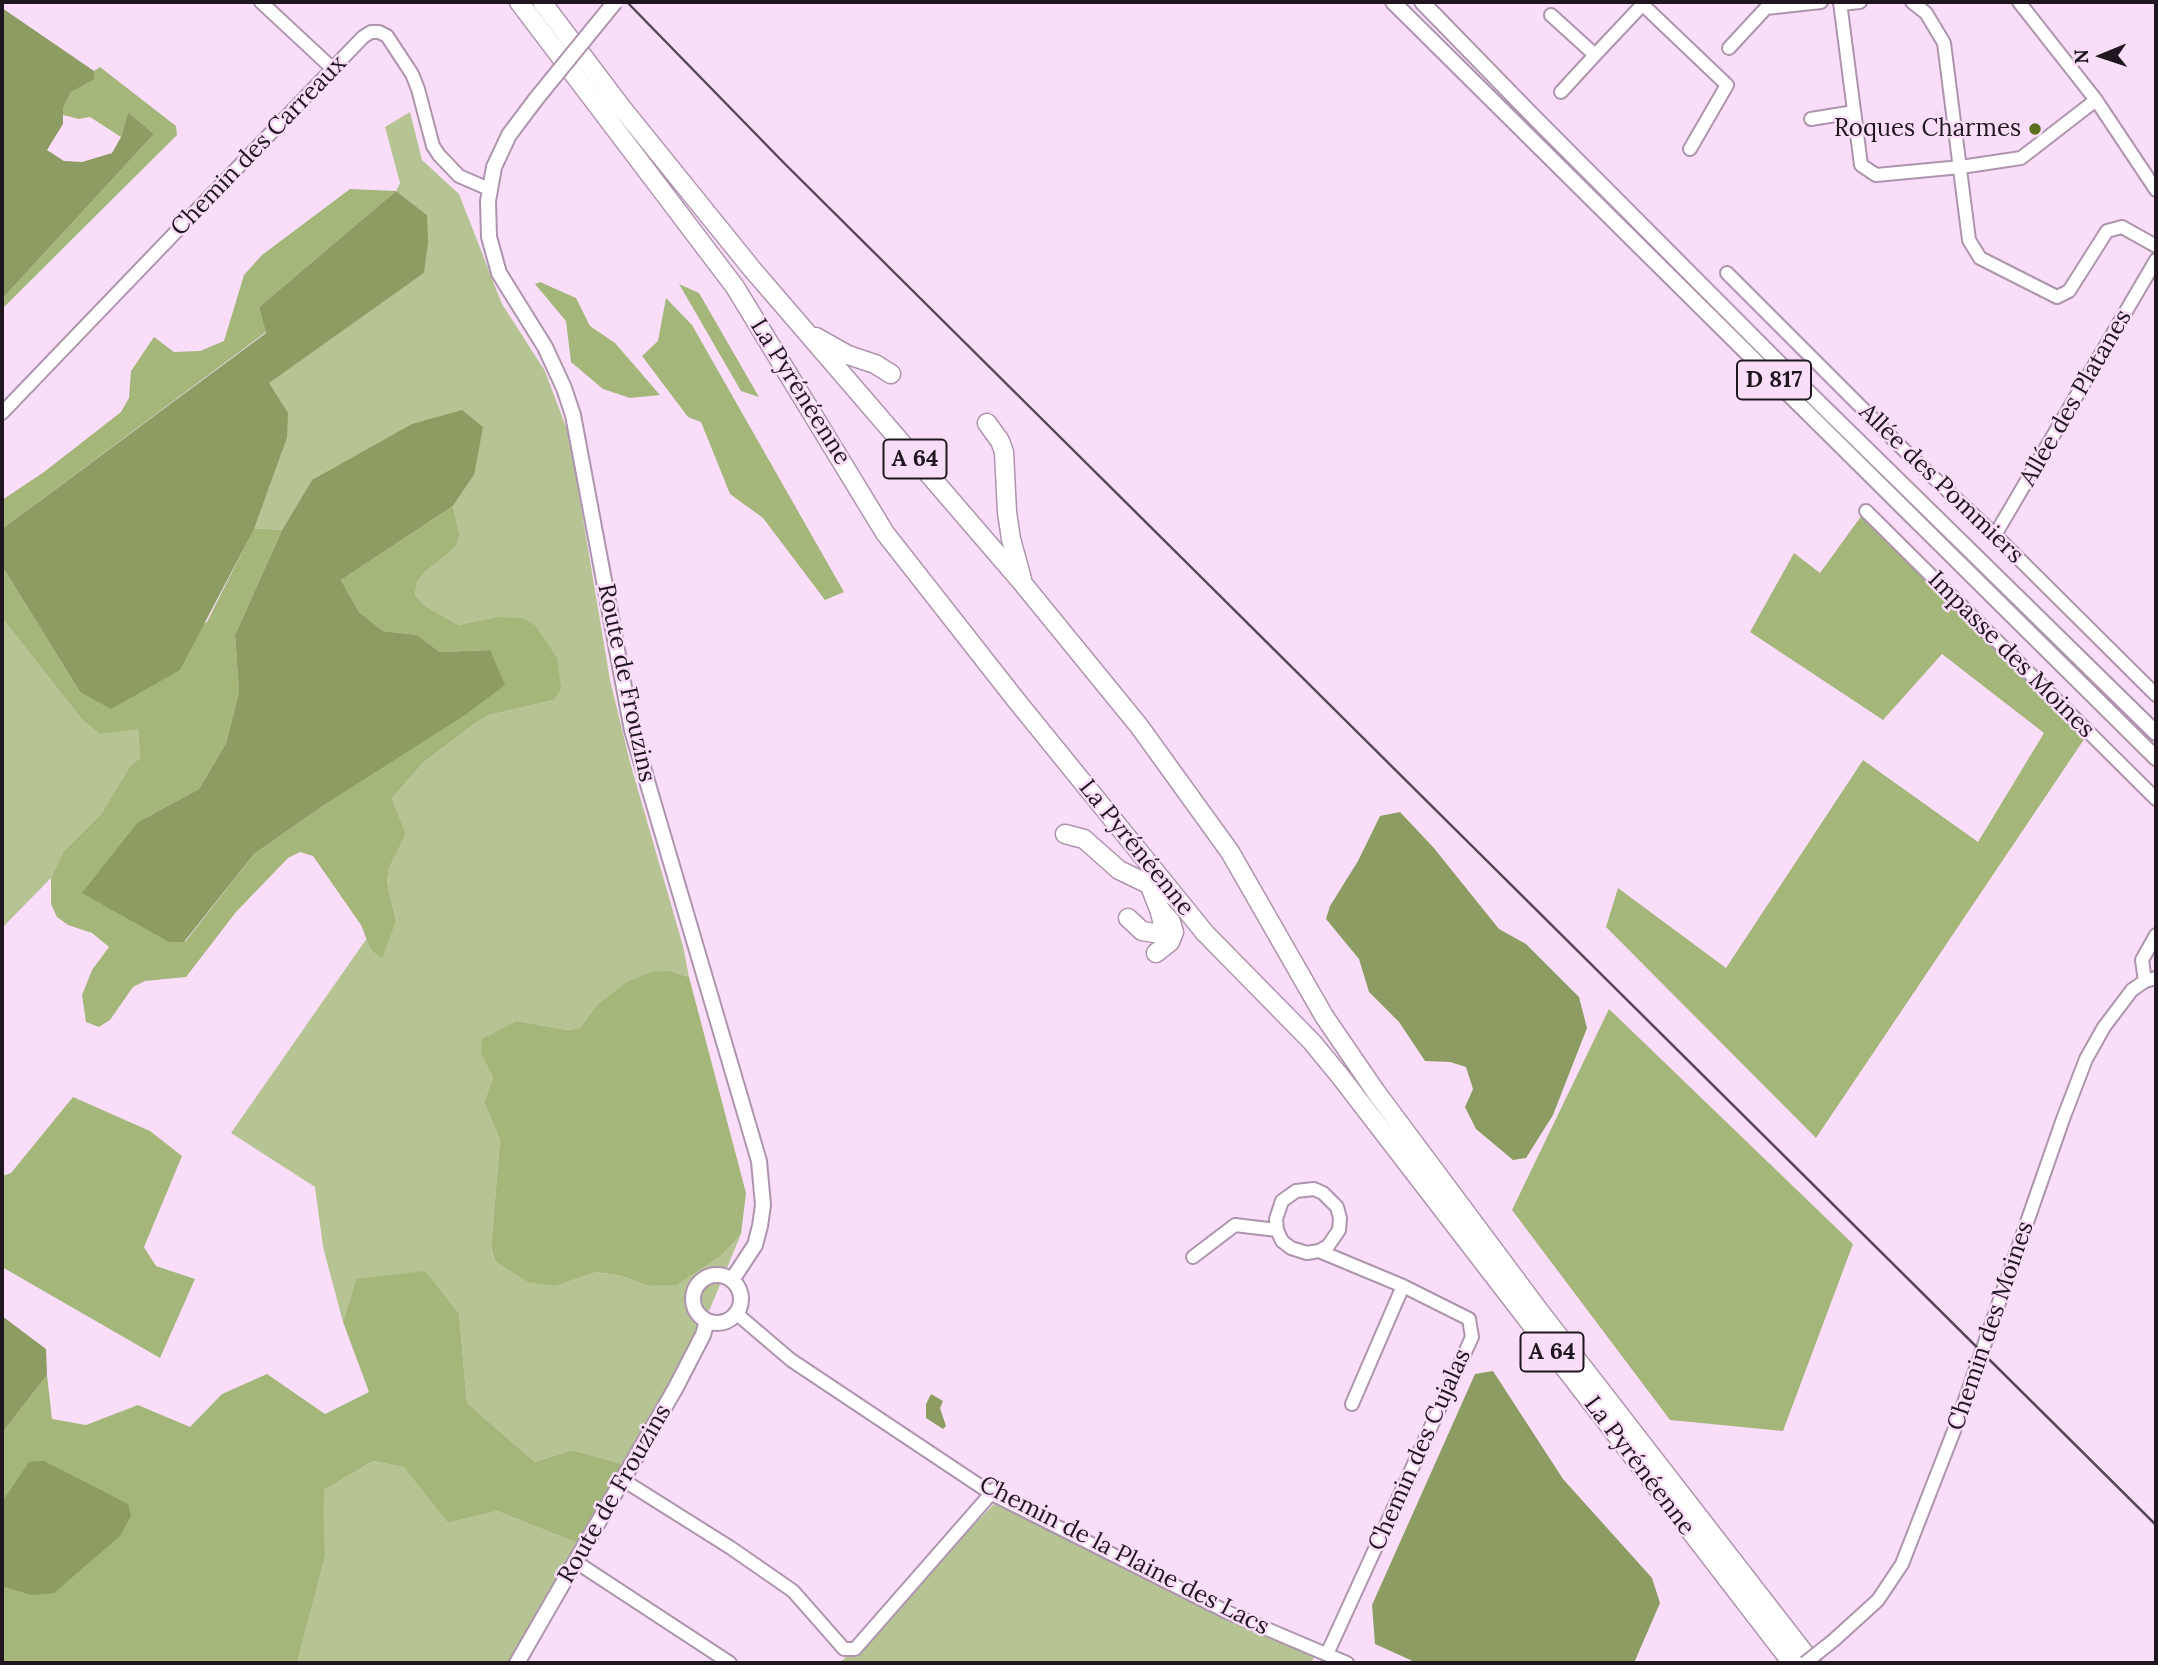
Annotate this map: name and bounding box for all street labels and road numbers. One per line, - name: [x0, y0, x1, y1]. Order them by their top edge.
- street label: Chemin des Carreaux: [165, 50, 353, 242]
- street label: Allée des Platanes: [2014, 305, 2138, 491]
- street label: La Pyrénéenne: [744, 314, 856, 470]
- road number: D 817: [1737, 360, 1811, 400]
- street label: Allée des Pommiers: [1853, 398, 2029, 570]
- road number: A 64: [884, 440, 946, 478]
- street label: Impasse des Moines: [1922, 566, 2100, 744]
- street label: Route de Frouzins: [591, 581, 661, 785]
- street label: La Pyrénéenne: [1072, 774, 1200, 922]
- street label: Chemin des Moines: [1942, 1218, 2040, 1434]
- road number: A 64: [1520, 1332, 1584, 1372]
- street label: Chemin des Cujalas: [1363, 1345, 1477, 1555]
- street label: La Pyrénéenne: [1577, 1391, 1701, 1541]
- street label: Route de Frouzins: [552, 1399, 678, 1589]
- street label: Chemin de la Plaine des Lacs: [974, 1470, 1274, 1642]

